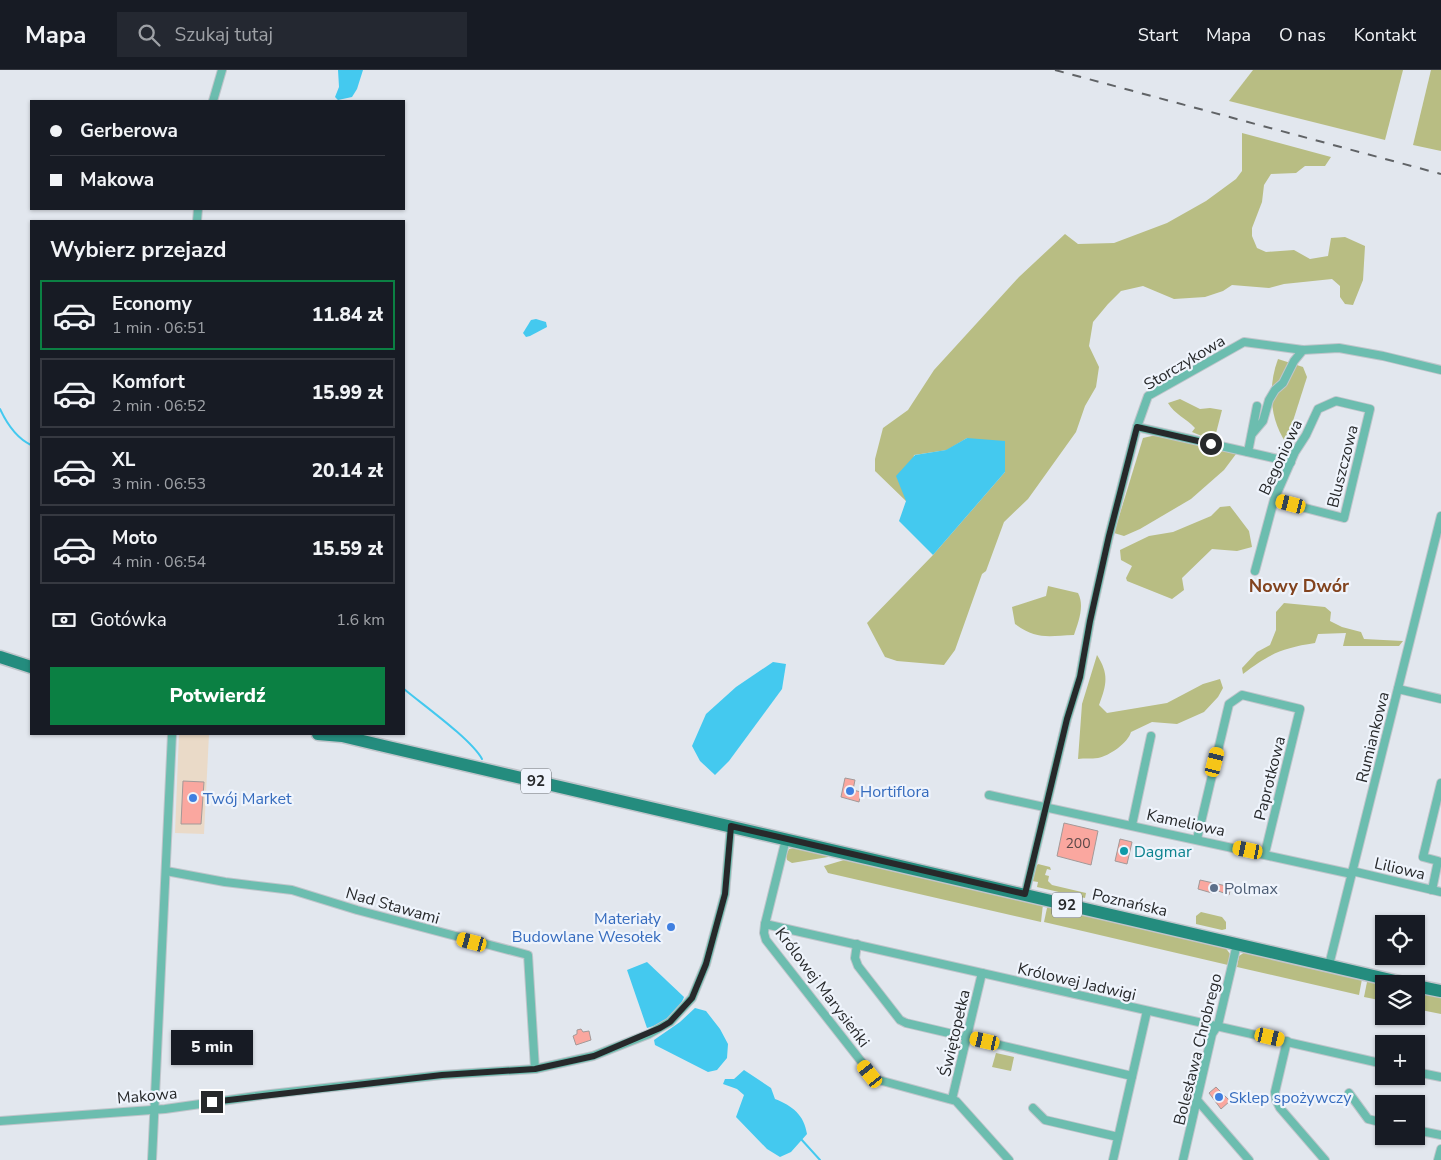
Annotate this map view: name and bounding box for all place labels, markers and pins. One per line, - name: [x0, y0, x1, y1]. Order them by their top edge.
- place label: Hortiflora: [860, 781, 930, 803]
- marker: Hortiflora: [844, 785, 856, 797]
- place label: Twój Market: [203, 788, 292, 810]
- marker: Twój Market: [187, 792, 199, 804]
- place label: Dagmar: [1134, 841, 1192, 863]
- marker: Dagmar: [1118, 845, 1130, 857]
- place label: Polmax: [1224, 878, 1279, 900]
- marker: Polmax: [1208, 882, 1220, 894]
- place label: Materiały Budowlane Wesołek: [512, 908, 662, 948]
- marker: Materiały Budowlane Wesołek: [665, 921, 677, 933]
- place label: Sklep spożywczy: [1229, 1087, 1352, 1109]
- marker: Sklep spożywczy: [1213, 1091, 1225, 1103]

